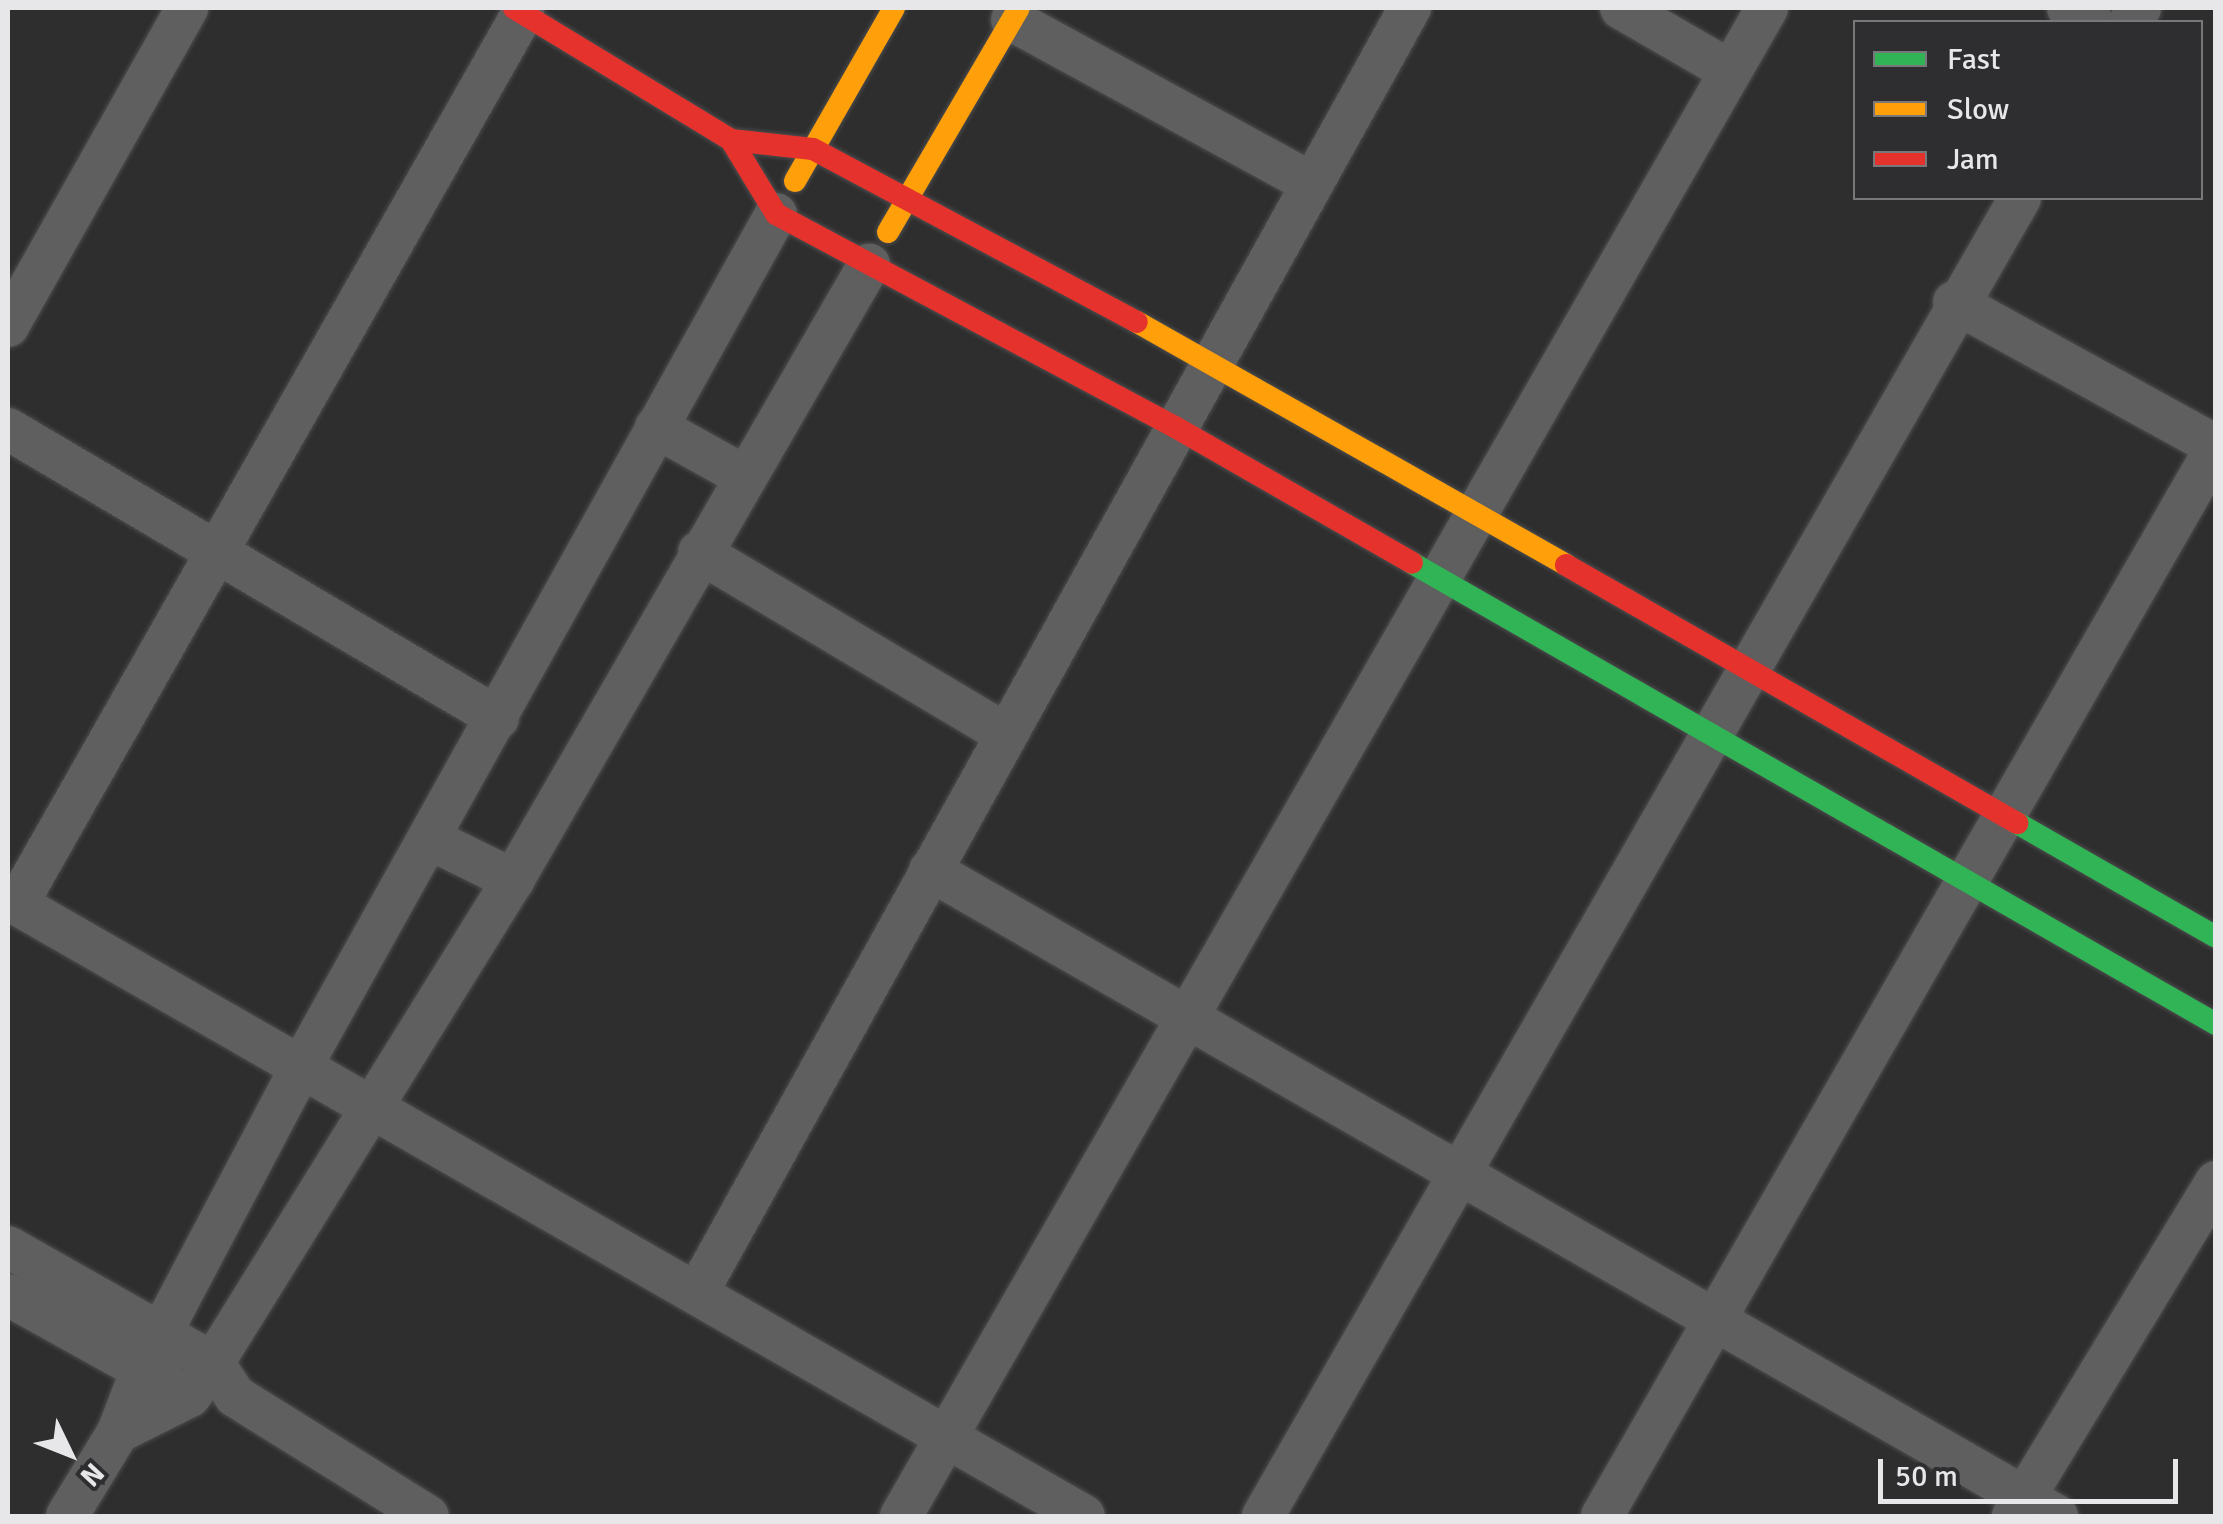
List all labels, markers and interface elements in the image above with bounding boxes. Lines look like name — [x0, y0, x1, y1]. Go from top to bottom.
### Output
legend — [1853, 20, 2203, 200]
text: Fast — [1947, 41, 2000, 78]
text: Slow — [1947, 91, 2009, 128]
text: Jam — [1947, 141, 1999, 178]
north arrow — [20, 1404, 120, 1504]
scale bar — [1883, 1439, 2183, 1501]
text: N — [73, 1456, 111, 1493]
text: 50 m — [1895, 1458, 1958, 1495]

